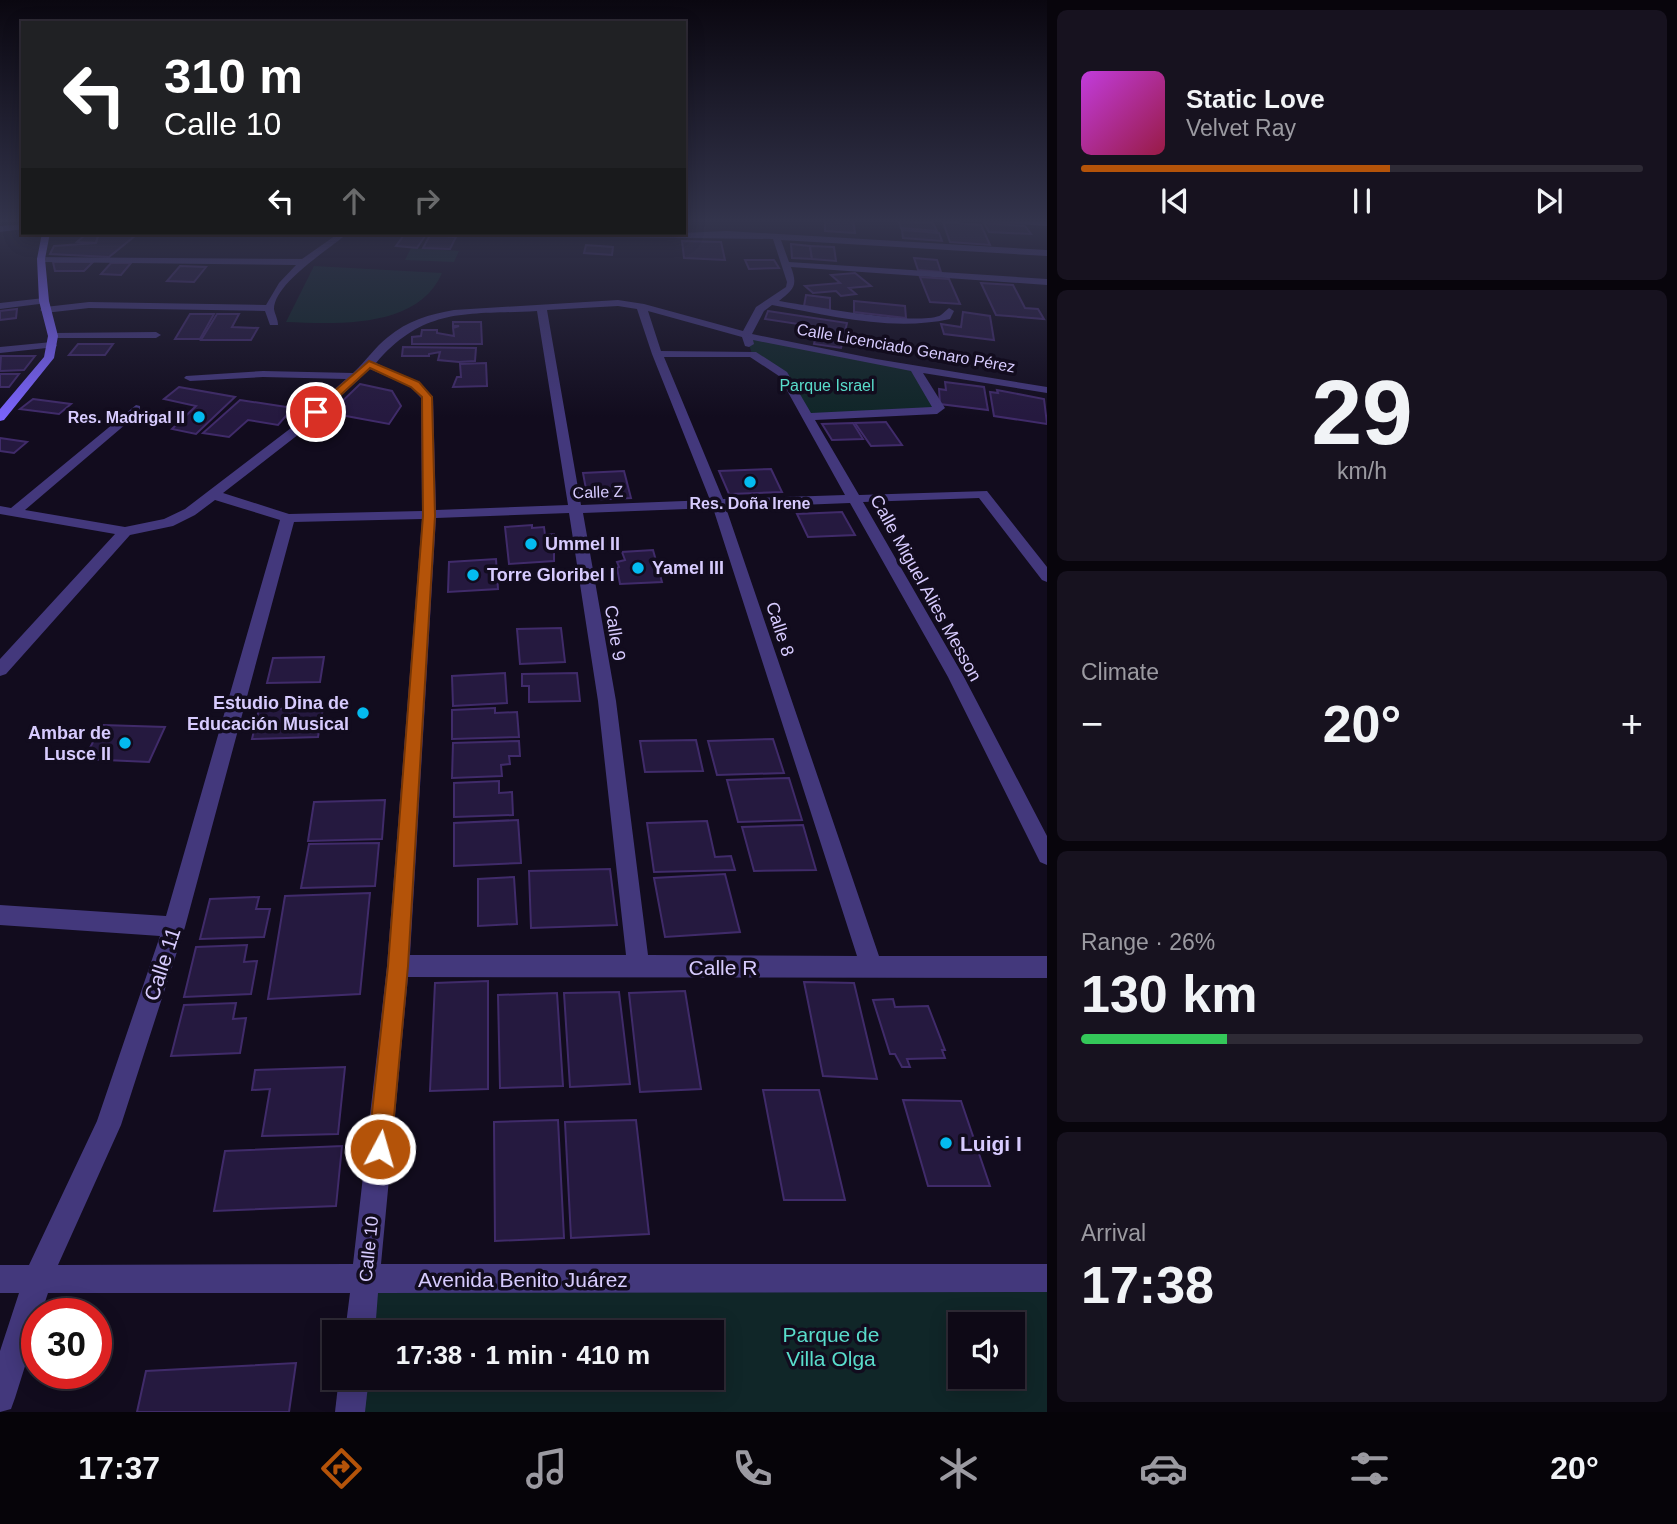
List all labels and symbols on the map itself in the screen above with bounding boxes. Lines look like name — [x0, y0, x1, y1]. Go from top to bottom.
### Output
street label: Calle Licenciado Genaro Pérez — [795, 320, 1017, 376]
park label: Parque Israel — [779, 377, 875, 394]
pin — [286, 382, 346, 442]
place label: Res. Madrigal II — [68, 409, 185, 426]
marker: Res. Madrigal II — [191, 409, 207, 425]
marker: Res. Doña Irene — [742, 474, 758, 490]
street label: Calle Z — [572, 483, 624, 501]
street label: Calle Miguel Alies Messon — [866, 491, 986, 685]
place label: Res. Doña Irene — [690, 495, 811, 512]
place label: Ummel II — [545, 534, 620, 554]
marker: Ummel II — [523, 536, 539, 552]
place label: Yamel III — [652, 558, 724, 578]
marker: Yamel III — [630, 560, 646, 576]
place label: Torre Gloribel I — [487, 565, 615, 585]
marker: Torre Gloribel I — [465, 567, 481, 583]
street label: Calle 8 — [762, 599, 798, 659]
street label: Calle 9 — [601, 604, 629, 662]
place label: Estudio Dina de Educación Musical — [187, 693, 349, 734]
marker: Estudio Dina de Educación Musical — [355, 705, 371, 721]
place label: Ambar de Lusce II — [28, 723, 111, 764]
marker: Ambar de Lusce II — [117, 735, 133, 751]
street label: Calle 11 — [139, 925, 185, 1003]
street label: Calle R — [689, 956, 757, 979]
position arrow — [343, 1112, 417, 1186]
place label: Luigi I — [960, 1132, 1022, 1155]
marker: Luigi I — [938, 1135, 954, 1151]
street label: Calle 10 — [356, 1215, 382, 1283]
street label: Avenida Benito Juárez — [418, 1268, 628, 1291]
speed limit sign: 30 — [21, 1298, 112, 1389]
park label: Parque de Villa Olga — [783, 1323, 879, 1370]

